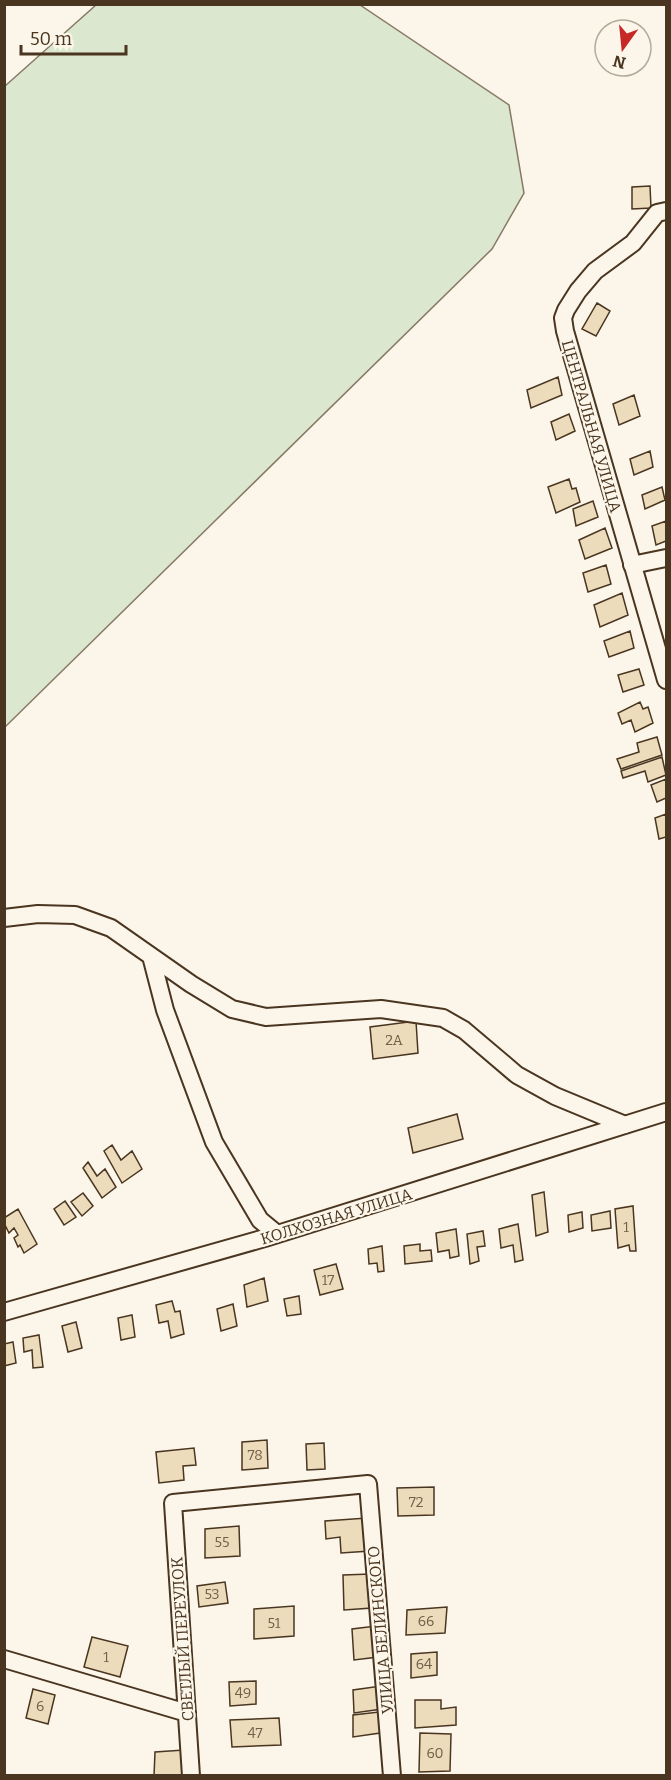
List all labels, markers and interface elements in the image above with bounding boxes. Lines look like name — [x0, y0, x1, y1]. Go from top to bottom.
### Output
scale bar — [21, 18, 126, 56]
north arrow — [593, 18, 653, 78]
text: 50 m — [30, 28, 72, 50]
text: N — [611, 51, 628, 73]
street label: ЦЕНТРАЛЬНАЯ УЛИЦА — [558, 338, 625, 515]
house number: 2А — [385, 1032, 403, 1049]
street label: КОЛХОЗНАЯ УЛИЦА — [258, 1184, 415, 1249]
house number: 1 — [623, 1219, 629, 1236]
house number: 17 — [322, 1272, 334, 1289]
house number: 78 — [247, 1447, 263, 1464]
house number: 72 — [409, 1494, 423, 1511]
house number: 55 — [215, 1534, 229, 1551]
street label: УЛИЦА БЕЛИНСКОГО — [364, 1545, 397, 1715]
street label: СВЕТЛЫЙ ПЕРЕУЛОК — [166, 1556, 198, 1722]
house number: 53 — [204, 1586, 220, 1603]
house number: 66 — [418, 1613, 434, 1630]
house number: 51 — [268, 1615, 281, 1632]
house number: 1 — [103, 1649, 109, 1666]
house number: 64 — [416, 1656, 432, 1673]
house number: 49 — [235, 1685, 251, 1702]
house number: 6 — [36, 1698, 44, 1715]
house number: 47 — [247, 1725, 263, 1742]
house number: 60 — [426, 1745, 444, 1762]

